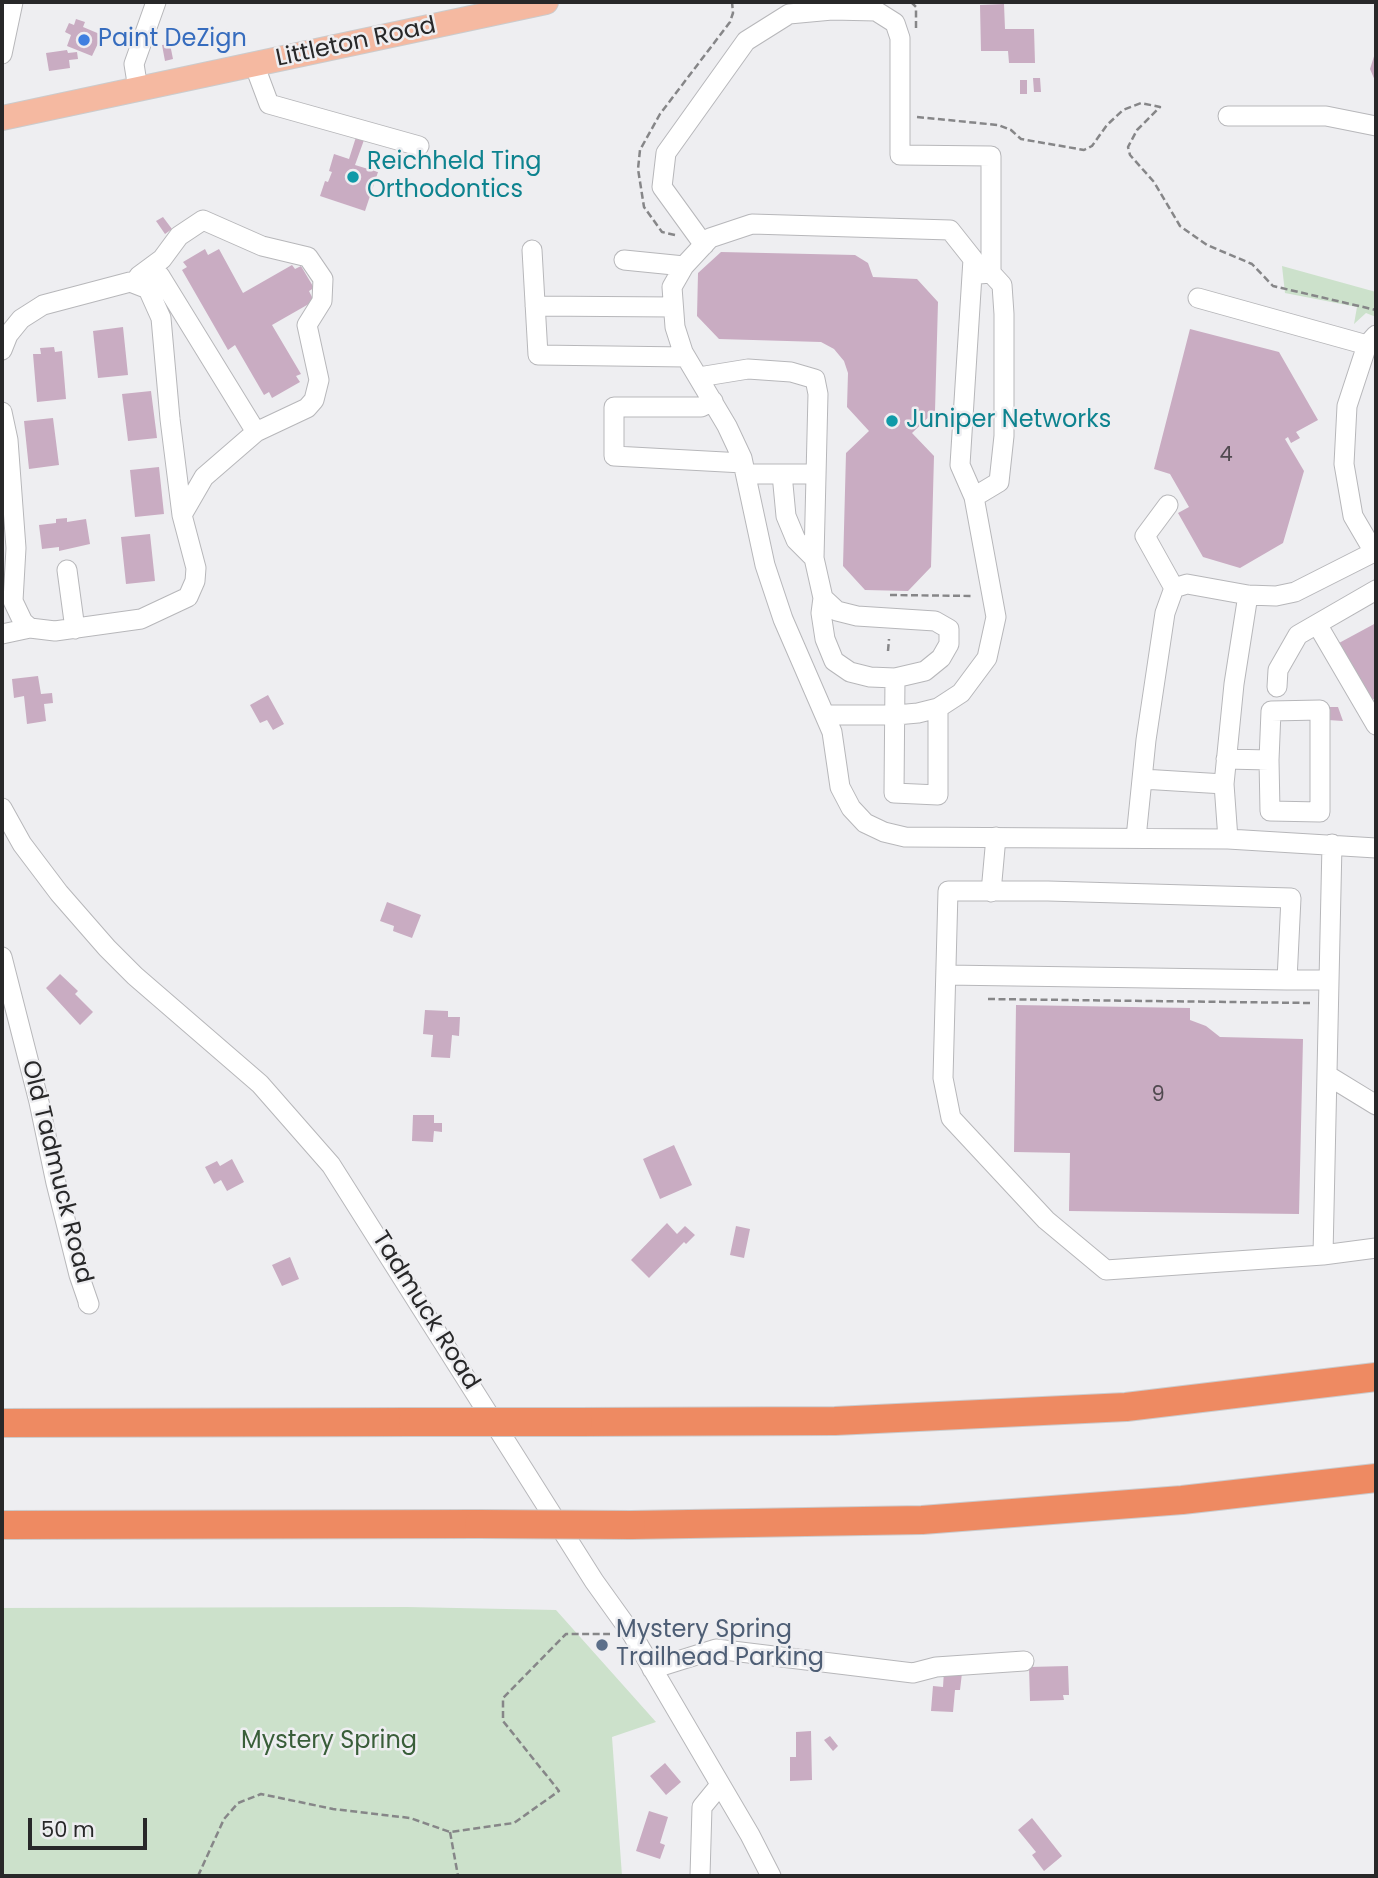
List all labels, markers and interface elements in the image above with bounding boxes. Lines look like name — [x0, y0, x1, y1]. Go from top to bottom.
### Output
street label: Littleton Road — [273, 12, 439, 74]
place label: Paint DeZign — [98, 26, 247, 54]
marker: Paint DeZign — [76, 32, 92, 48]
place label: Reichheld Ting Orthodontics — [367, 149, 542, 205]
marker: Reichheld Ting Orthodontics — [345, 169, 361, 185]
place label: Juniper Networks — [906, 407, 1111, 435]
marker: Juniper Networks — [884, 413, 900, 429]
house number: 4 — [1219, 443, 1233, 469]
street label: Old Tadmuck Road — [14, 1058, 98, 1286]
house number: 9 — [1151, 1083, 1165, 1109]
street label: Tadmuck Road — [365, 1227, 485, 1395]
place label: Mystery Spring Trailhead Parking — [616, 1617, 824, 1673]
marker: Mystery Spring Trailhead Parking — [594, 1637, 610, 1653]
park label: Mystery Spring — [241, 1728, 417, 1756]
scale bar — [32, 1804, 150, 1848]
text: 50 m — [41, 1815, 95, 1844]

